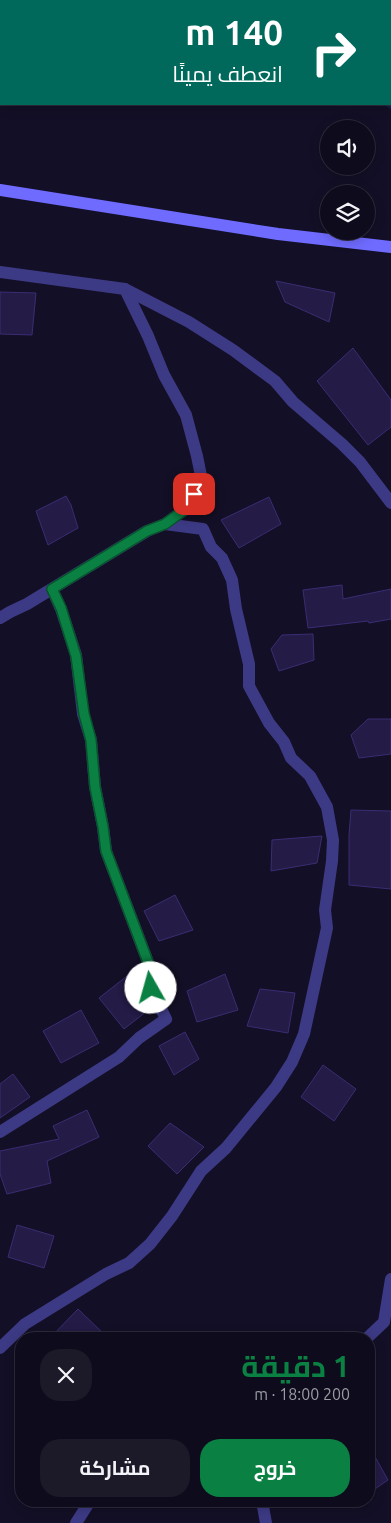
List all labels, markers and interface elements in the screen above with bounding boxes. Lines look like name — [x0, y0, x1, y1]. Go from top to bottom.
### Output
text: 140 m — [185, 12, 283, 52]
icon: right — [301, 20, 366, 85]
text: انعطف يمينًا — [172, 61, 283, 86]
map controls — [320, 120, 375, 240]
button: sound — [320, 120, 375, 175]
button: layers — [320, 185, 375, 240]
pin — [173, 473, 215, 515]
icon: arrive — [180, 480, 208, 508]
position arrow — [124, 961, 176, 1013]
button: close — [40, 1349, 92, 1401]
text: 1 دقيقة — [241, 1349, 350, 1383]
text: 200 m · 18:00 — [254, 1385, 350, 1403]
button: مشاركة — [40, 1439, 190, 1497]
button: خروج — [200, 1439, 350, 1497]

